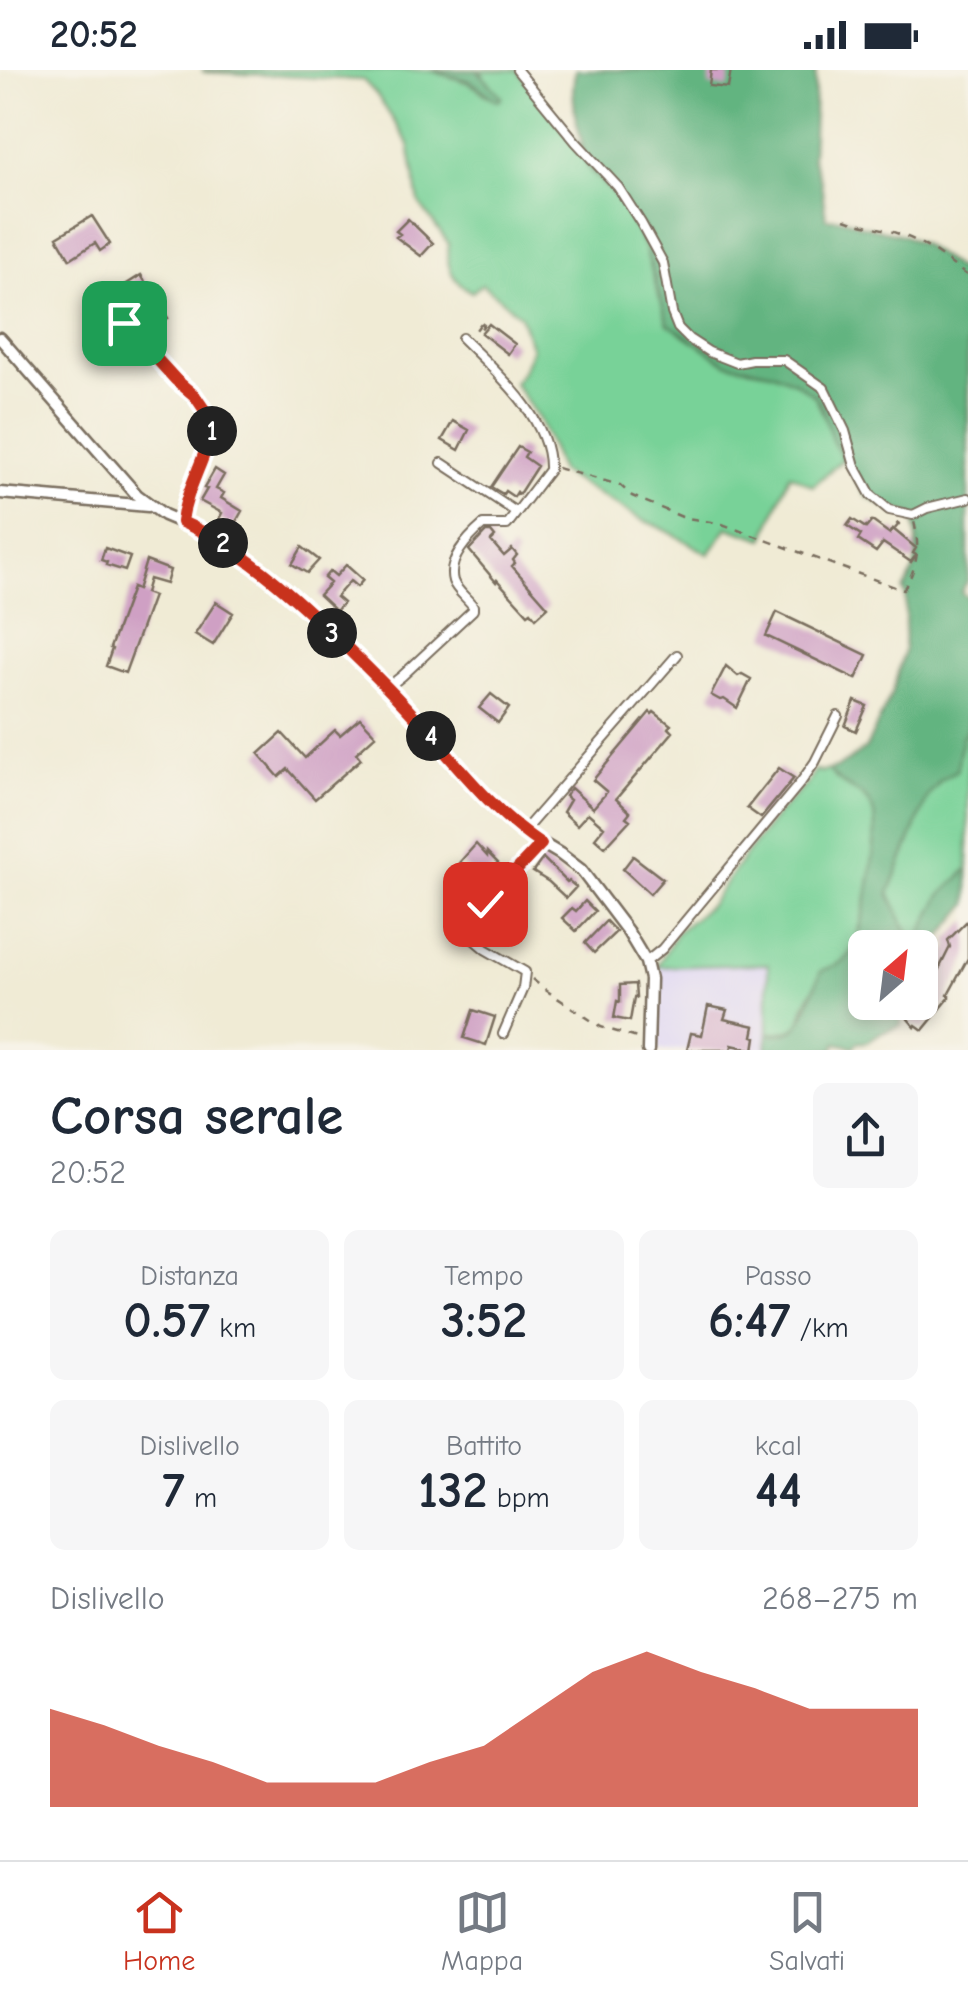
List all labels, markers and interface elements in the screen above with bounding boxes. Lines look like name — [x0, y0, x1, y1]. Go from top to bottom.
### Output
text: 20:52 — [50, 13, 138, 57]
pin — [82, 281, 167, 366]
icon: arrive — [97, 296, 152, 351]
pin: 1 — [187, 406, 237, 456]
text: 1 — [206, 415, 218, 447]
pin: 2 — [198, 518, 248, 568]
text: 2 — [216, 527, 230, 559]
pin: 3 — [307, 608, 357, 658]
text: 3 — [325, 617, 339, 649]
pin: 4 — [406, 711, 456, 761]
text: 4 — [424, 720, 438, 752]
pin — [443, 862, 528, 947]
icon: check — [458, 877, 513, 932]
north arrow — [848, 930, 938, 1020]
map controls — [848, 930, 938, 1020]
button: share — [813, 1083, 918, 1188]
text: Corsa serale — [50, 1084, 343, 1148]
text: 20:52 — [50, 1154, 126, 1191]
text: Distanza — [140, 1260, 239, 1292]
text: Tempo — [444, 1260, 524, 1292]
text: Passo — [745, 1260, 812, 1292]
text: 0.57 — [123, 1292, 210, 1350]
text: 3:52 — [441, 1292, 527, 1350]
text: 6:47 — [708, 1292, 790, 1350]
text: km — [210, 1312, 256, 1344]
text: /km — [790, 1312, 849, 1344]
text: Dislivello — [139, 1430, 240, 1462]
text: Battito — [446, 1430, 522, 1462]
text: kcal — [755, 1430, 802, 1462]
text: 7 — [162, 1462, 185, 1520]
text: 132 — [418, 1462, 487, 1520]
text: 44 — [755, 1462, 802, 1520]
text: m — [185, 1482, 217, 1514]
text: bpm — [487, 1482, 550, 1514]
text: Dislivello — [50, 1580, 165, 1617]
text: 268–275 m — [762, 1580, 918, 1617]
tab: Home — [123, 1885, 195, 1977]
tab: Mappa — [441, 1885, 523, 1977]
tab: Salvati — [769, 1885, 845, 1977]

